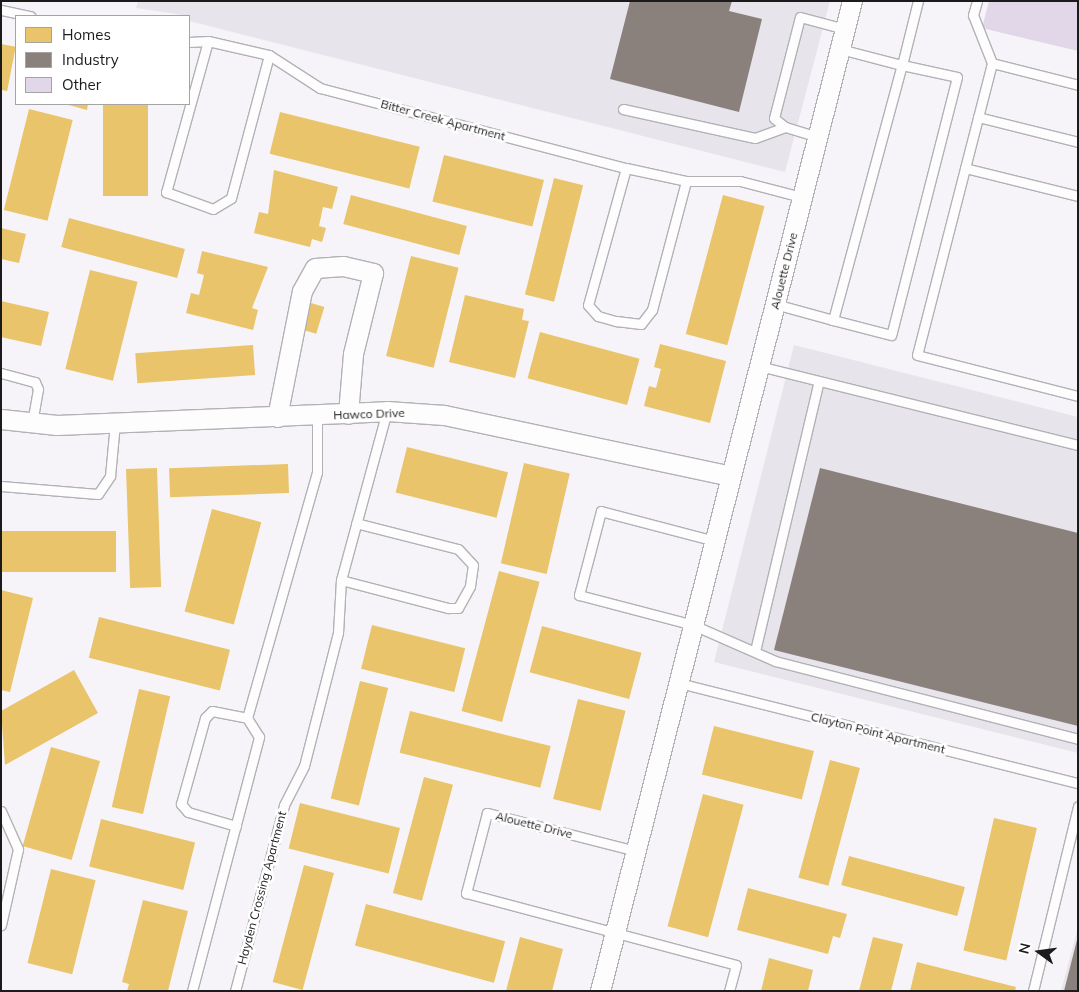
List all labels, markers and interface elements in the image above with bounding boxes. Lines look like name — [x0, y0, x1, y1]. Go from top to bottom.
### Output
legend — [15, 15, 190, 105]
text: Homes — [62, 25, 111, 44]
text: Industry — [62, 50, 119, 69]
text: Other — [62, 75, 101, 94]
street label: Bitter Creek Apartment — [379, 96, 507, 144]
street label: Alouette Drive — [767, 231, 801, 311]
street label: Hawco Drive — [333, 406, 405, 422]
street label: Clayton Point Apartment — [809, 709, 947, 757]
street label: Alouette Drive — [494, 808, 574, 842]
street label: Hayden Crossing Apartment — [235, 810, 289, 966]
north arrow — [1014, 927, 1064, 977]
text: N — [1014, 941, 1034, 956]

